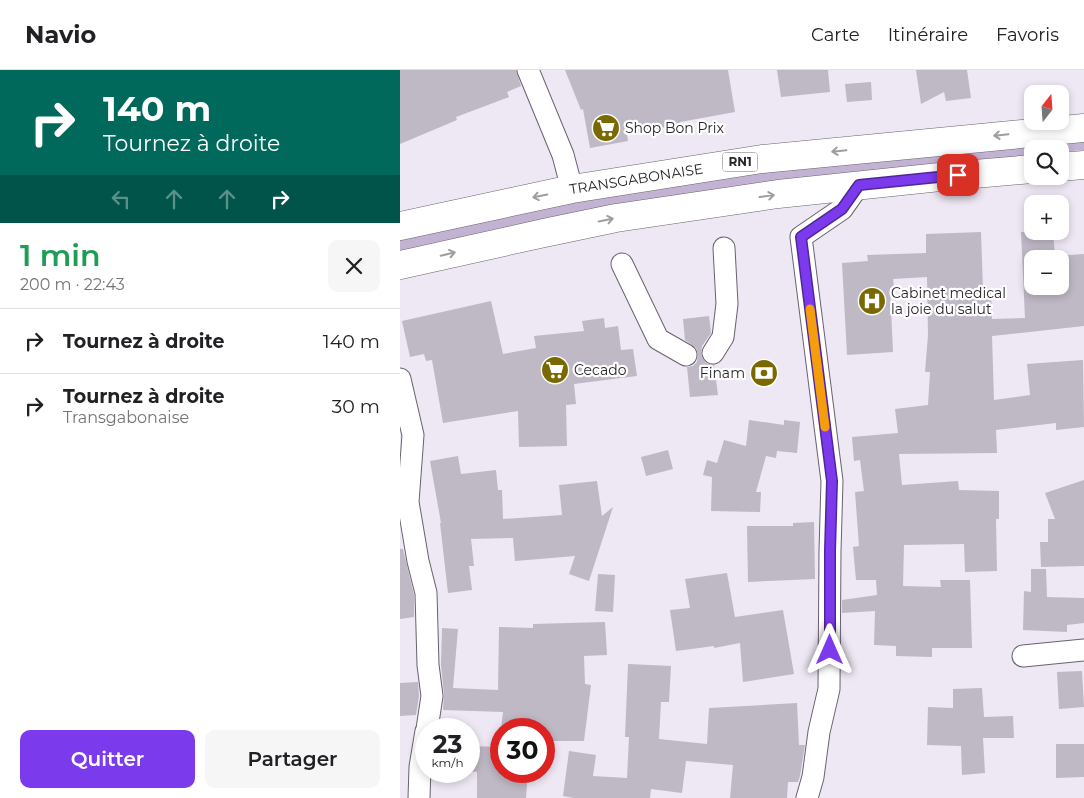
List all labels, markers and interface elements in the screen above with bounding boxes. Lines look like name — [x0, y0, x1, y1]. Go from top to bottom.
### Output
text: Navio — [25, 20, 96, 49]
text: Carte — [811, 24, 860, 46]
text: Itinéraire — [888, 24, 968, 46]
text: Favoris — [996, 24, 1059, 46]
north arrow — [1024, 85, 1069, 130]
map controls — [1024, 85, 1069, 295]
text: 140 m — [103, 87, 211, 130]
icon: right — [20, 90, 85, 155]
supermarket icon: Shop Bon Prix — [591, 113, 621, 143]
place label: Shop Bon Prix — [625, 119, 724, 137]
text: Tournez à droite — [103, 130, 280, 157]
one-way arrow — [993, 130, 1009, 140]
button: search — [1024, 140, 1069, 185]
one-way arrow — [831, 146, 847, 156]
road number: RN1 — [722, 152, 758, 171]
pin — [937, 154, 979, 196]
street label: TRANSGABONAISE — [568, 159, 704, 198]
icon: arrive — [944, 161, 972, 189]
icon: left — [107, 185, 135, 213]
icon: ahead — [160, 185, 188, 213]
icon: ahead — [213, 185, 241, 213]
icon: right — [266, 185, 294, 213]
one-way arrow — [532, 191, 548, 201]
one-way arrow — [759, 191, 775, 201]
button: + — [1024, 195, 1069, 240]
one-way arrow — [598, 215, 614, 225]
text: 1 min — [20, 237, 101, 274]
button: close — [328, 240, 380, 292]
one-way arrow — [439, 249, 455, 259]
button: − — [1024, 250, 1069, 295]
text: 200 m · 22:43 — [20, 275, 125, 294]
place label: Cabinet medical la joie du salut — [891, 284, 1006, 318]
hospital icon: Cabinet medical la joie du salut — [857, 286, 887, 316]
icon: right — [20, 327, 48, 355]
text: Tournez à droite — [63, 330, 224, 353]
text: 140 m — [323, 330, 380, 353]
supermarket icon: Cecado — [540, 355, 570, 385]
bank icon: Finam — [749, 358, 779, 388]
place label: Cecado — [574, 361, 627, 379]
place label: Finam — [700, 364, 745, 382]
text: Tournez à droite — [63, 385, 224, 408]
icon: right — [20, 392, 48, 420]
text: 30 m — [332, 395, 380, 418]
text: Transgabonaise — [63, 408, 189, 427]
position arrow — [803, 623, 855, 675]
speed limit sign: 30 — [490, 718, 555, 783]
text: 23 — [433, 729, 462, 759]
button: Quitter — [20, 730, 195, 788]
button: Partager — [205, 730, 380, 788]
text: km/h — [431, 755, 464, 770]

